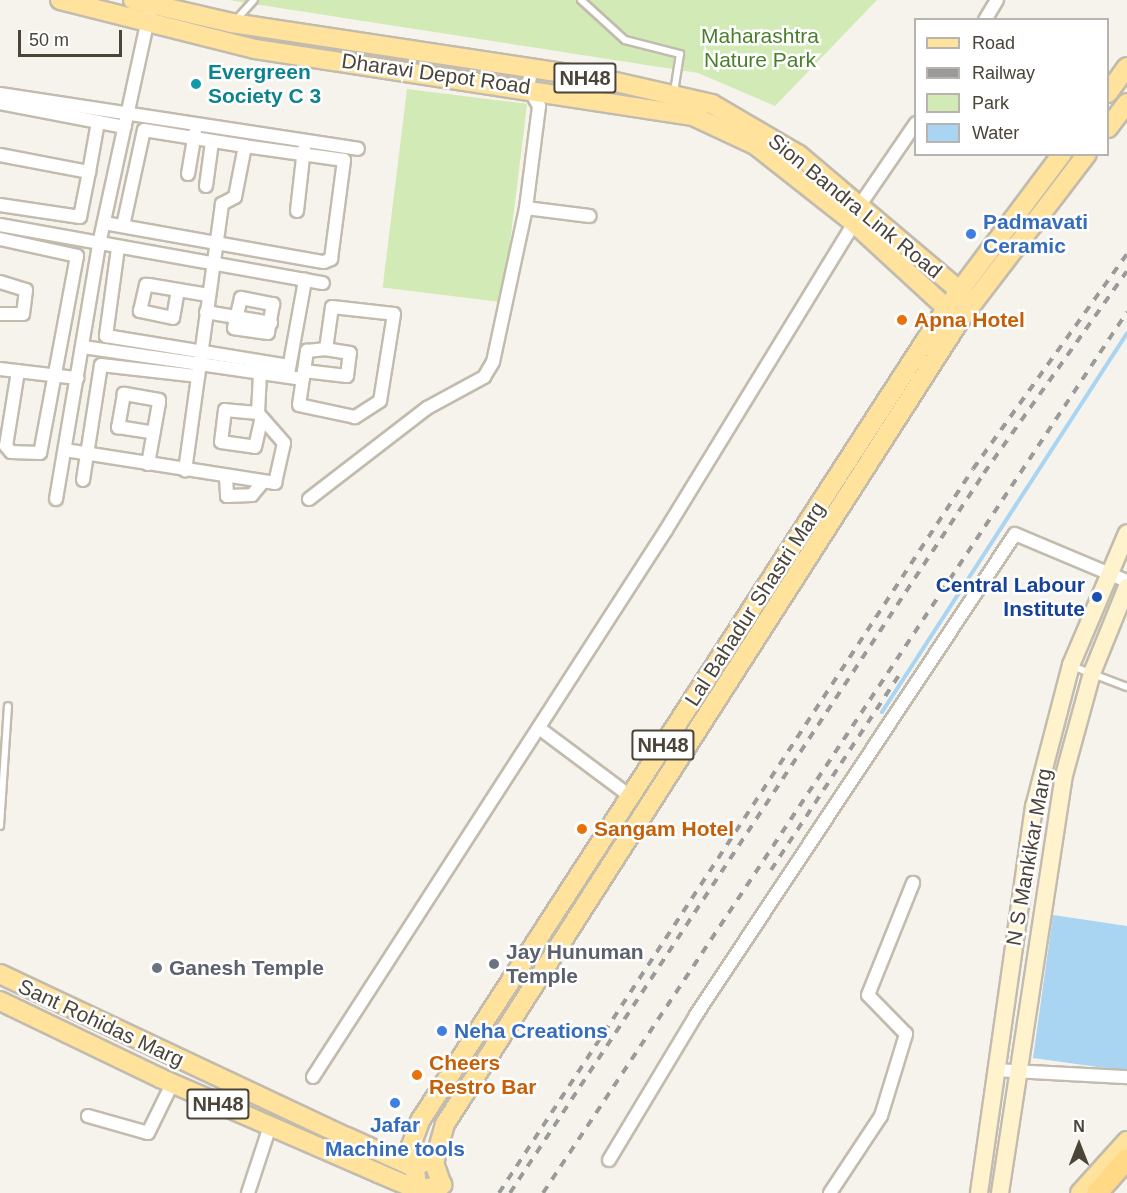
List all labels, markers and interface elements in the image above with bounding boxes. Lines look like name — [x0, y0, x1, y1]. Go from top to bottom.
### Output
scale bar — [21, 18, 124, 56]
legend — [914, 18, 1109, 156]
park label: Maharashtra Nature Park — [701, 23, 819, 73]
text: 50 m — [29, 30, 69, 50]
text: Road — [972, 33, 1015, 53]
street label: Dharavi Depot Road — [340, 48, 532, 100]
place label: Evergreen Society C 3 — [208, 59, 321, 109]
road number: NH48 — [552, 61, 618, 95]
text: Railway — [972, 63, 1035, 83]
marker: Evergreen Society C 3 — [189, 77, 203, 91]
text: Park — [972, 93, 1009, 113]
text: Water — [972, 123, 1019, 143]
street label: Sion Bandra Link Road — [763, 128, 947, 284]
place label: Padmavati Ceramic — [983, 209, 1088, 259]
marker: Padmavati Ceramic — [964, 227, 978, 241]
place label: Apna Hotel — [914, 307, 1025, 333]
marker: Apna Hotel — [895, 313, 909, 327]
street label: Lal Bahadur Shastri Marg — [680, 497, 830, 711]
place label: Central Labour Institute — [936, 572, 1085, 622]
marker: Central Labour Institute — [1090, 590, 1104, 604]
road number: NH48 — [630, 728, 696, 762]
street label: N S Mankikar Marg — [1001, 766, 1057, 948]
place label: Sangam Hotel — [594, 816, 734, 842]
marker: Sangam Hotel — [575, 822, 589, 836]
place label: Jay Hunuman Temple — [506, 939, 644, 989]
place label: Ganesh Temple — [169, 955, 324, 981]
marker: Jay Hunuman Temple — [487, 957, 501, 971]
marker: Ganesh Temple — [150, 961, 164, 975]
street label: Sant Rohidas Marg — [14, 974, 188, 1072]
place label: Neha Creations — [454, 1018, 608, 1044]
marker: Neha Creations — [435, 1024, 449, 1038]
place label: Cheers Restro Bar — [429, 1050, 536, 1100]
marker: Cheers Restro Bar — [410, 1068, 424, 1082]
road number: NH48 — [185, 1087, 251, 1121]
marker: Jafar Machine tools — [388, 1096, 402, 1110]
place label: Jafar Machine tools — [325, 1112, 465, 1162]
north arrow — [1049, 1115, 1109, 1175]
text: N — [1073, 1118, 1085, 1135]

